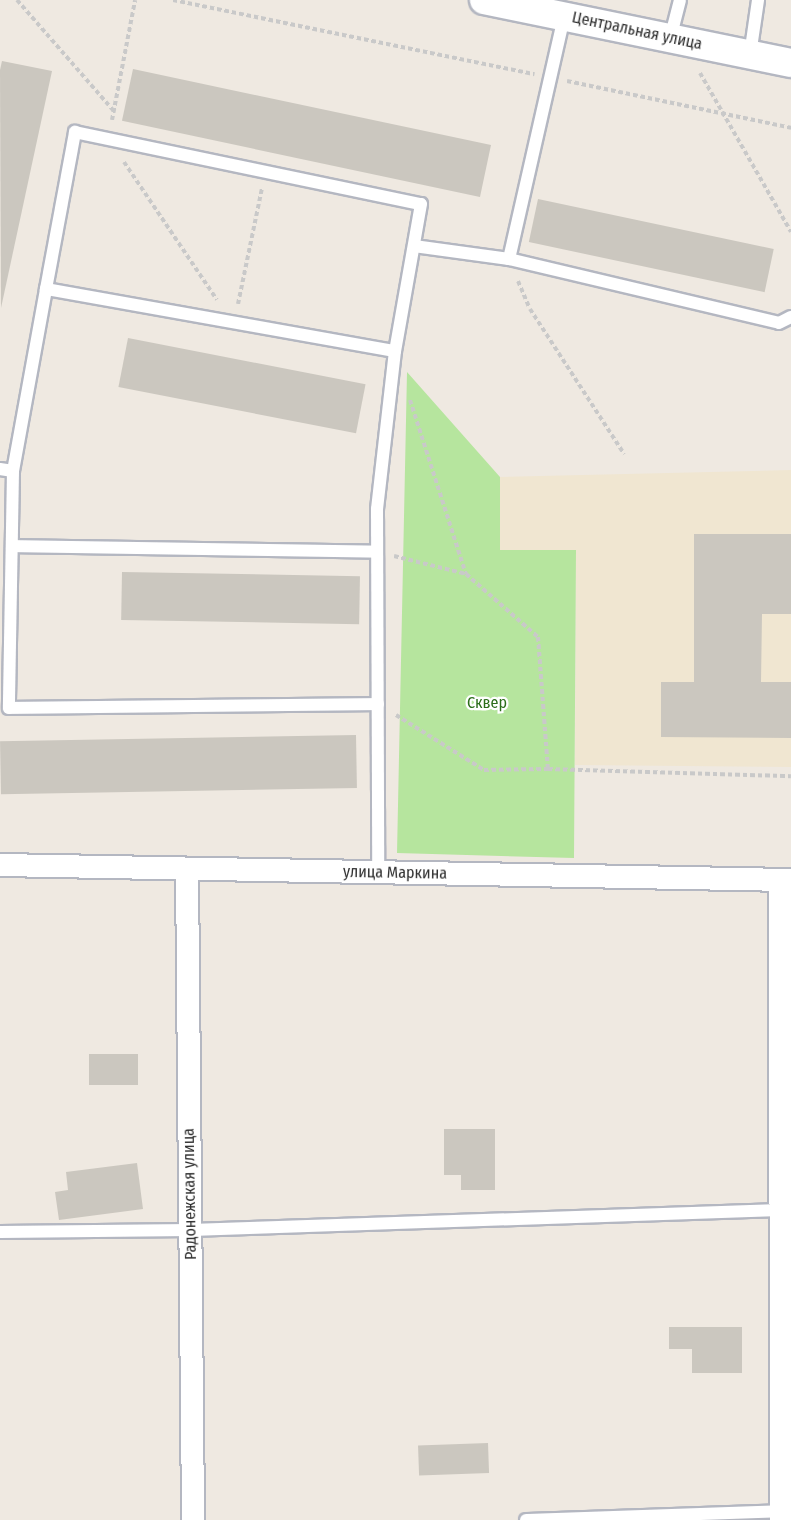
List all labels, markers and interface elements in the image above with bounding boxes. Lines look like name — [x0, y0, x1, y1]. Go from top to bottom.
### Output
street label: Центральная улица — [570, 8, 704, 54]
park label: Сквер — [467, 693, 507, 713]
street label: улица Маркина — [343, 862, 447, 884]
street label: Радонежская улица — [179, 1128, 201, 1260]

